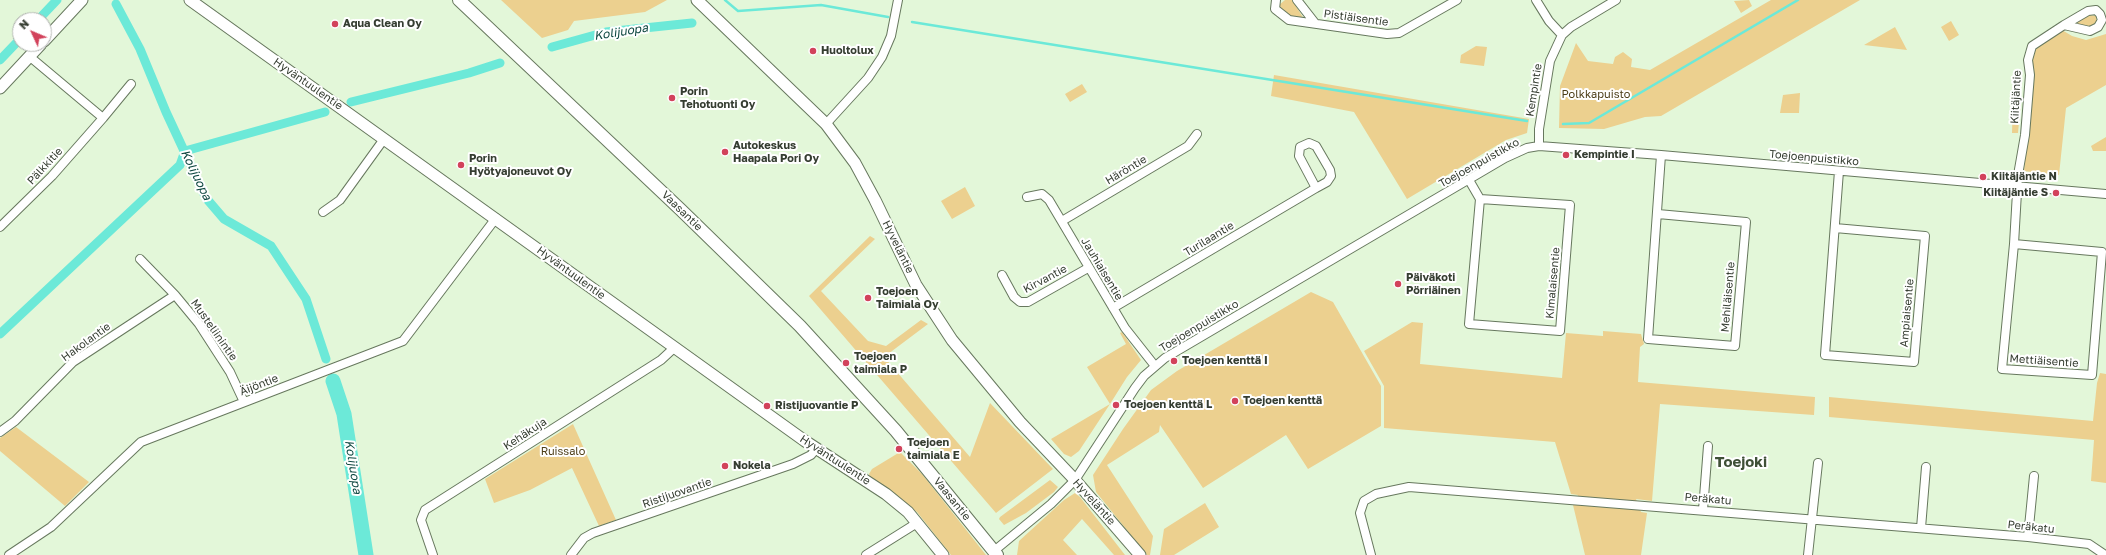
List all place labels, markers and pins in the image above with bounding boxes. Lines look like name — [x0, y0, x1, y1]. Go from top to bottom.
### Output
place label: Aqua Clean Oy — [343, 17, 422, 31]
marker: Aqua Clean Oy — [330, 19, 340, 29]
place label: Huoltolux — [821, 44, 874, 58]
marker: Huoltolux — [808, 46, 818, 56]
place label: Porin Tehotuonti Oy — [680, 85, 755, 111]
marker: Porin Tehotuonti Oy — [667, 93, 677, 103]
place label: Autokeskus Haapala Pori Oy — [733, 139, 819, 165]
marker: Autokeskus Haapala Pori Oy — [720, 147, 730, 157]
place label: Kempintie I — [1574, 148, 1635, 162]
marker: Kempintie I — [1561, 150, 1571, 160]
place label: Porin Hyötyajoneuvot Oy — [469, 152, 572, 178]
marker: Porin Hyötyajoneuvot Oy — [456, 160, 466, 170]
place label: Kiitäjäntie N — [1991, 170, 2057, 184]
marker: Kiitäjäntie N — [1978, 172, 1988, 182]
place label: Kiitäjäntie S — [1983, 186, 2048, 200]
marker: Kiitäjäntie S — [2051, 188, 2061, 198]
place label: Päiväkoti Pörriäinen — [1406, 271, 1461, 297]
marker: Päiväkoti Pörriäinen — [1393, 279, 1403, 289]
place label: Toejoen Taimiala Oy — [876, 285, 939, 311]
marker: Toejoen Taimiala Oy — [863, 293, 873, 303]
place label: Toejoen taimiala P — [854, 350, 907, 376]
place label: Toejoen kenttä I — [1182, 354, 1268, 368]
marker: Toejoen kenttä I — [1169, 356, 1179, 366]
marker: Toejoen taimiala P — [841, 358, 851, 368]
place label: Toejoen kenttä — [1243, 394, 1322, 408]
marker: Toejoen kenttä — [1230, 396, 1240, 406]
place label: Toejoen kenttä L — [1124, 398, 1212, 412]
place label: Ristijuovantie P — [775, 399, 858, 413]
marker: Toejoen kenttä L — [1111, 400, 1121, 410]
marker: Ristijuovantie P — [762, 401, 772, 411]
place label: Toejoen taimiala E — [907, 436, 959, 462]
marker: Toejoen taimiala E — [894, 444, 904, 454]
place label: Nokela — [733, 459, 771, 473]
marker: Nokela — [720, 461, 730, 471]

